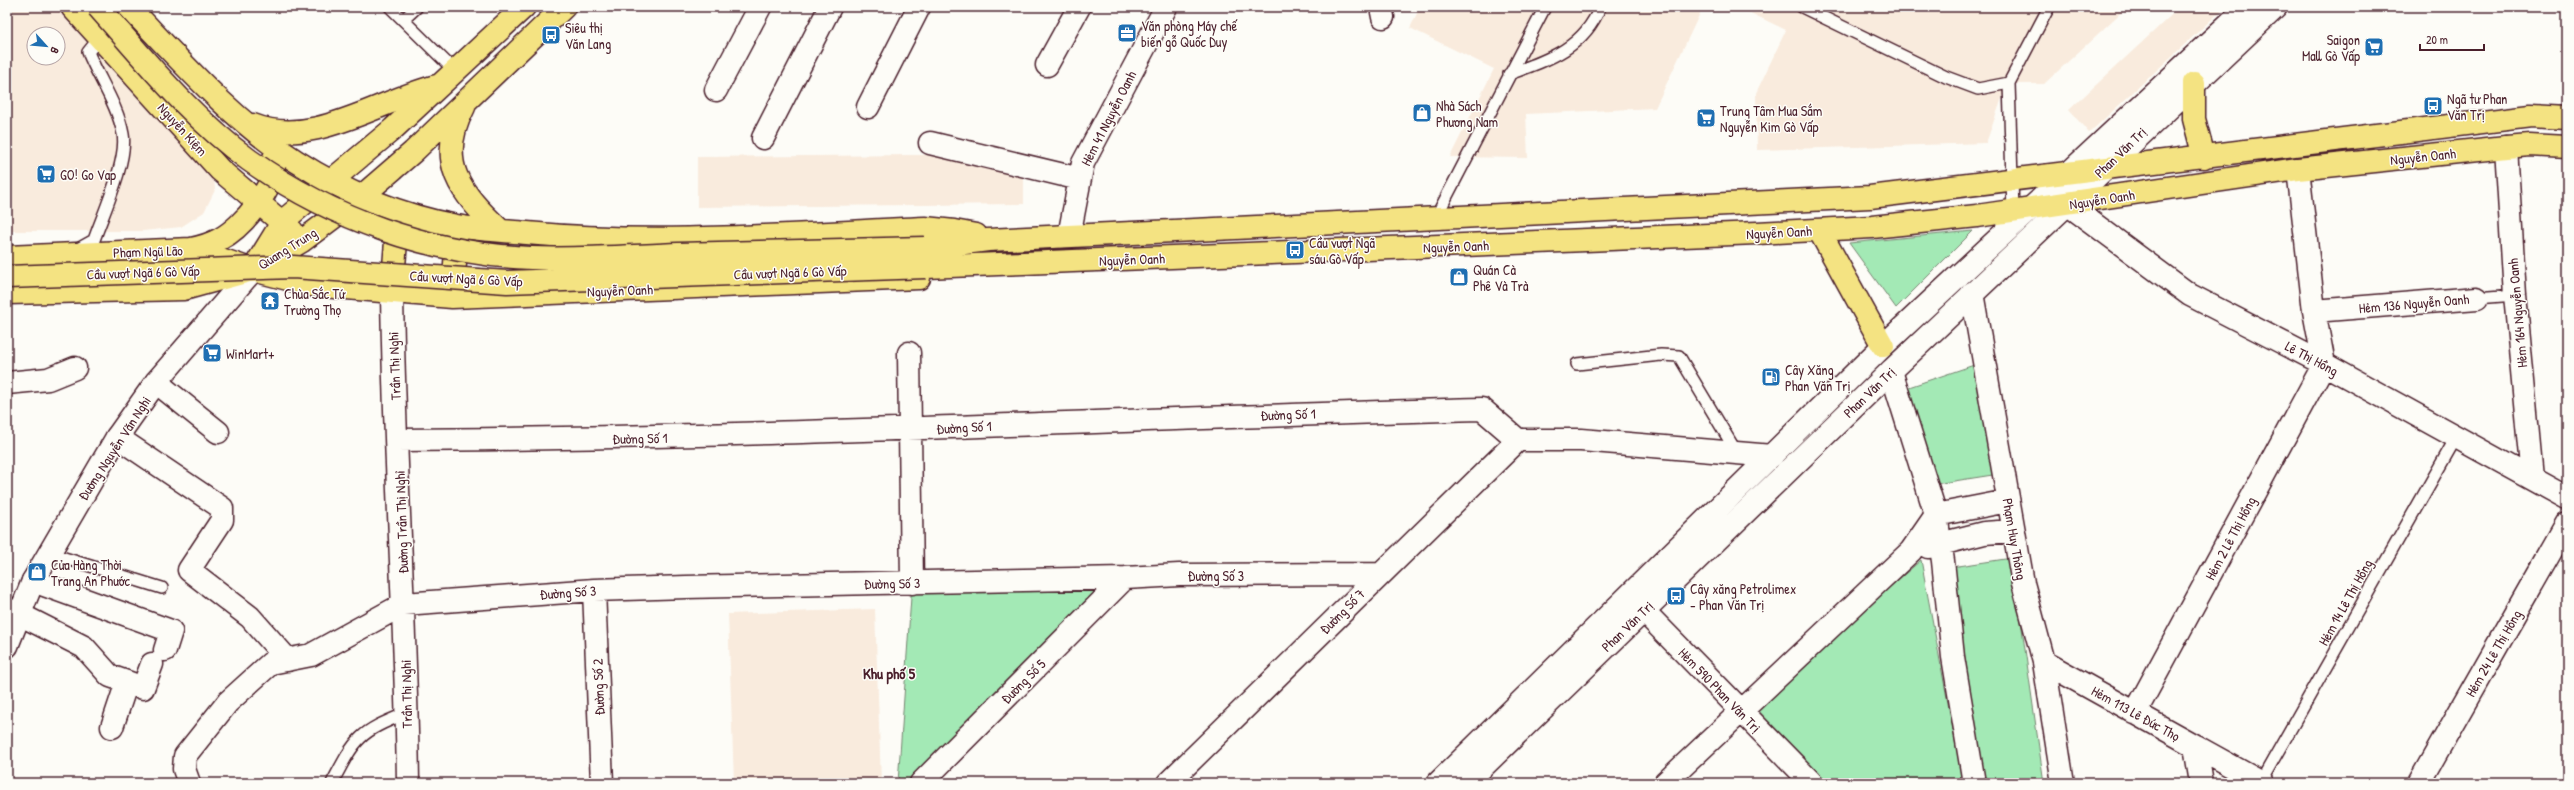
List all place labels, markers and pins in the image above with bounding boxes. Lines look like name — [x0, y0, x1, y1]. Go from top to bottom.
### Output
place label: Văn phòng Máy chế biến gỗ Quốc Duy — [1141, 16, 1237, 52]
place label: Siêu thị Văn Lang — [565, 18, 611, 54]
office icon: Văn phòng Máy chế biến gỗ Quốc Duy — [1116, 22, 1138, 44]
bus stop icon: Siêu thị Văn Lang — [540, 24, 562, 46]
place label: Saigon Mall Gò Vấp — [2302, 30, 2360, 66]
supermarket icon: Saigon Mall Gò Vấp — [2363, 36, 2385, 58]
place label: Ngã tư Phan Văn Trị — [2447, 89, 2507, 124]
bus stop icon: Ngã tư Phan Văn Trị — [2422, 95, 2444, 117]
place label: Nhà Sách Phương Nam — [1436, 96, 1498, 132]
place label: Trung Tâm Mua Sắm Nguyễn Kim Gò Vấp — [1720, 101, 1822, 137]
shop icon: Nhà Sách Phương Nam — [1411, 102, 1433, 124]
supermarket icon: Trung Tâm Mua Sắm Nguyễn Kim Gò Vấp — [1695, 107, 1717, 129]
supermarket icon: GO! Go Vap — [35, 163, 57, 185]
place label: GO! Go Vap — [60, 165, 116, 185]
place label: Cầu vượt Ngã sáu Gò Vấp — [1309, 233, 1376, 269]
bus stop icon: Cầu vượt Ngã sáu Gò Vấp — [1284, 239, 1306, 261]
place label: Quán Cà Phê Và Trà — [1473, 260, 1529, 295]
shop icon: Quán Cà Phê Và Trà — [1448, 266, 1470, 288]
place label: Chùa Sắc Tứ Trường Thọ — [284, 284, 346, 320]
temple icon: Chùa Sắc Tứ Trường Thọ — [259, 290, 281, 312]
supermarket icon: WinMart+ — [201, 342, 223, 364]
place label: WinMart+ — [226, 344, 275, 363]
place label: Cây Xăng Phan Văn Trị — [1785, 360, 1851, 395]
fuel station icon: Cây Xăng Phan Văn Trị — [1760, 366, 1782, 388]
place label: Cửa Hàng Thời Trang An Phước — [51, 555, 130, 591]
shop icon: Cửa Hàng Thời Trang An Phước — [26, 561, 48, 583]
place label: Cây xăng Petrolimex - Phan Văn Trị — [1690, 579, 1796, 614]
bus stop icon: Cây xăng Petrolimex - Phan Văn Trị — [1665, 585, 1687, 607]

